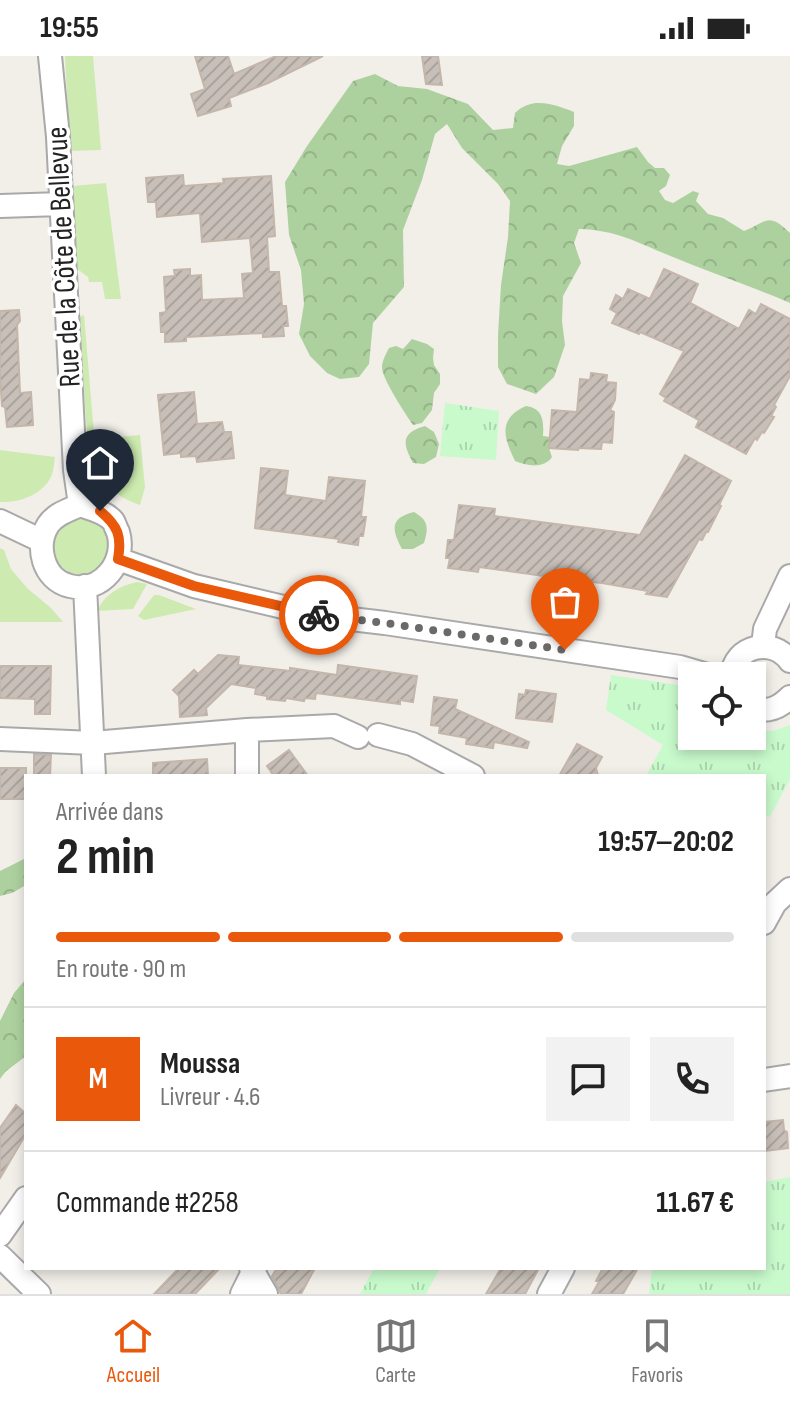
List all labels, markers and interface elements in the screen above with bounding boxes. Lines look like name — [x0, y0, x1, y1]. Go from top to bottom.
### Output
text: 19:55 — [40, 10, 99, 46]
street label: Rue de la Côte de Bellevue — [39, 126, 89, 388]
pin — [66, 429, 134, 511]
icon: home — [78, 441, 122, 485]
pin — [531, 568, 599, 650]
courier — [279, 575, 359, 655]
icon: bag — [543, 580, 587, 624]
icon: bike — [297, 593, 341, 637]
map controls — [678, 662, 766, 750]
button: locate — [678, 662, 766, 750]
text: Arrivée dans — [56, 797, 164, 828]
text: 19:57–20:02 — [598, 824, 734, 860]
text: 2 min — [56, 826, 155, 889]
text: En route · 90 m — [56, 954, 186, 985]
button: chat — [546, 1037, 630, 1121]
button: phone — [650, 1037, 734, 1121]
text: Moussa — [160, 1046, 240, 1082]
text: M — [89, 1061, 107, 1097]
text: Livreur · 4.6 — [160, 1082, 260, 1113]
text: Commande #2258 — [56, 1185, 239, 1221]
text: 11.67 € — [656, 1185, 734, 1221]
tab: Accueil — [107, 1314, 160, 1389]
tab: Carte — [374, 1314, 418, 1389]
tab: Favoris — [631, 1314, 683, 1389]

